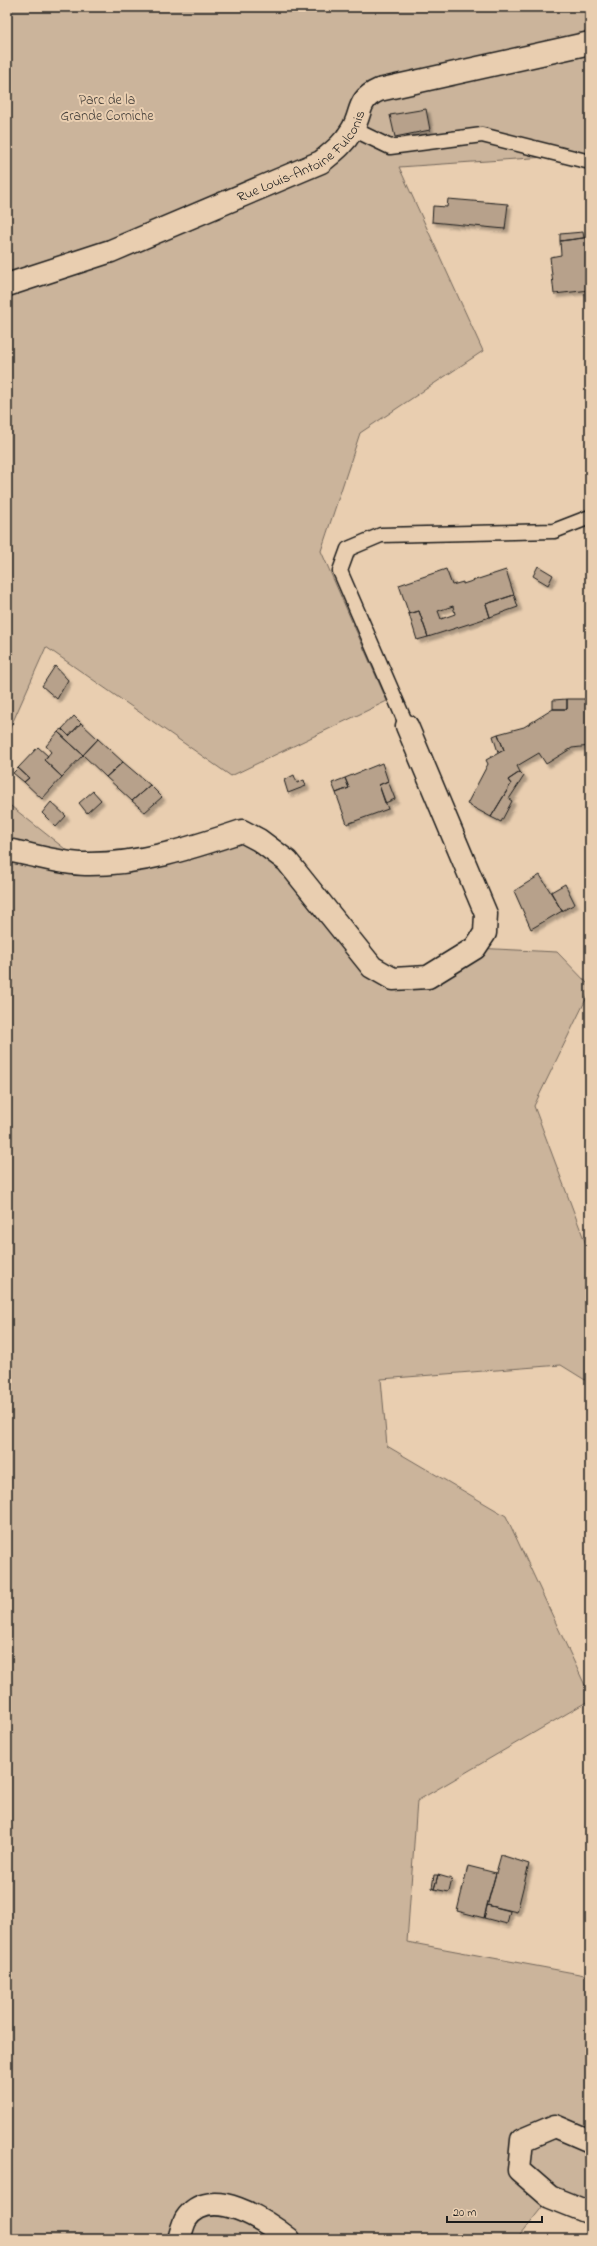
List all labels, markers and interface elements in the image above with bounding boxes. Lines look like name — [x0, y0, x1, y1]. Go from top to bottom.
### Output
park label: Parc de la Grande Corniche — [60, 90, 154, 127]
street label: Rue Louis-Antoine Fulconis — [234, 108, 371, 208]
scale bar — [447, 2198, 542, 2224]
text: 20 m — [453, 2204, 476, 2222]

